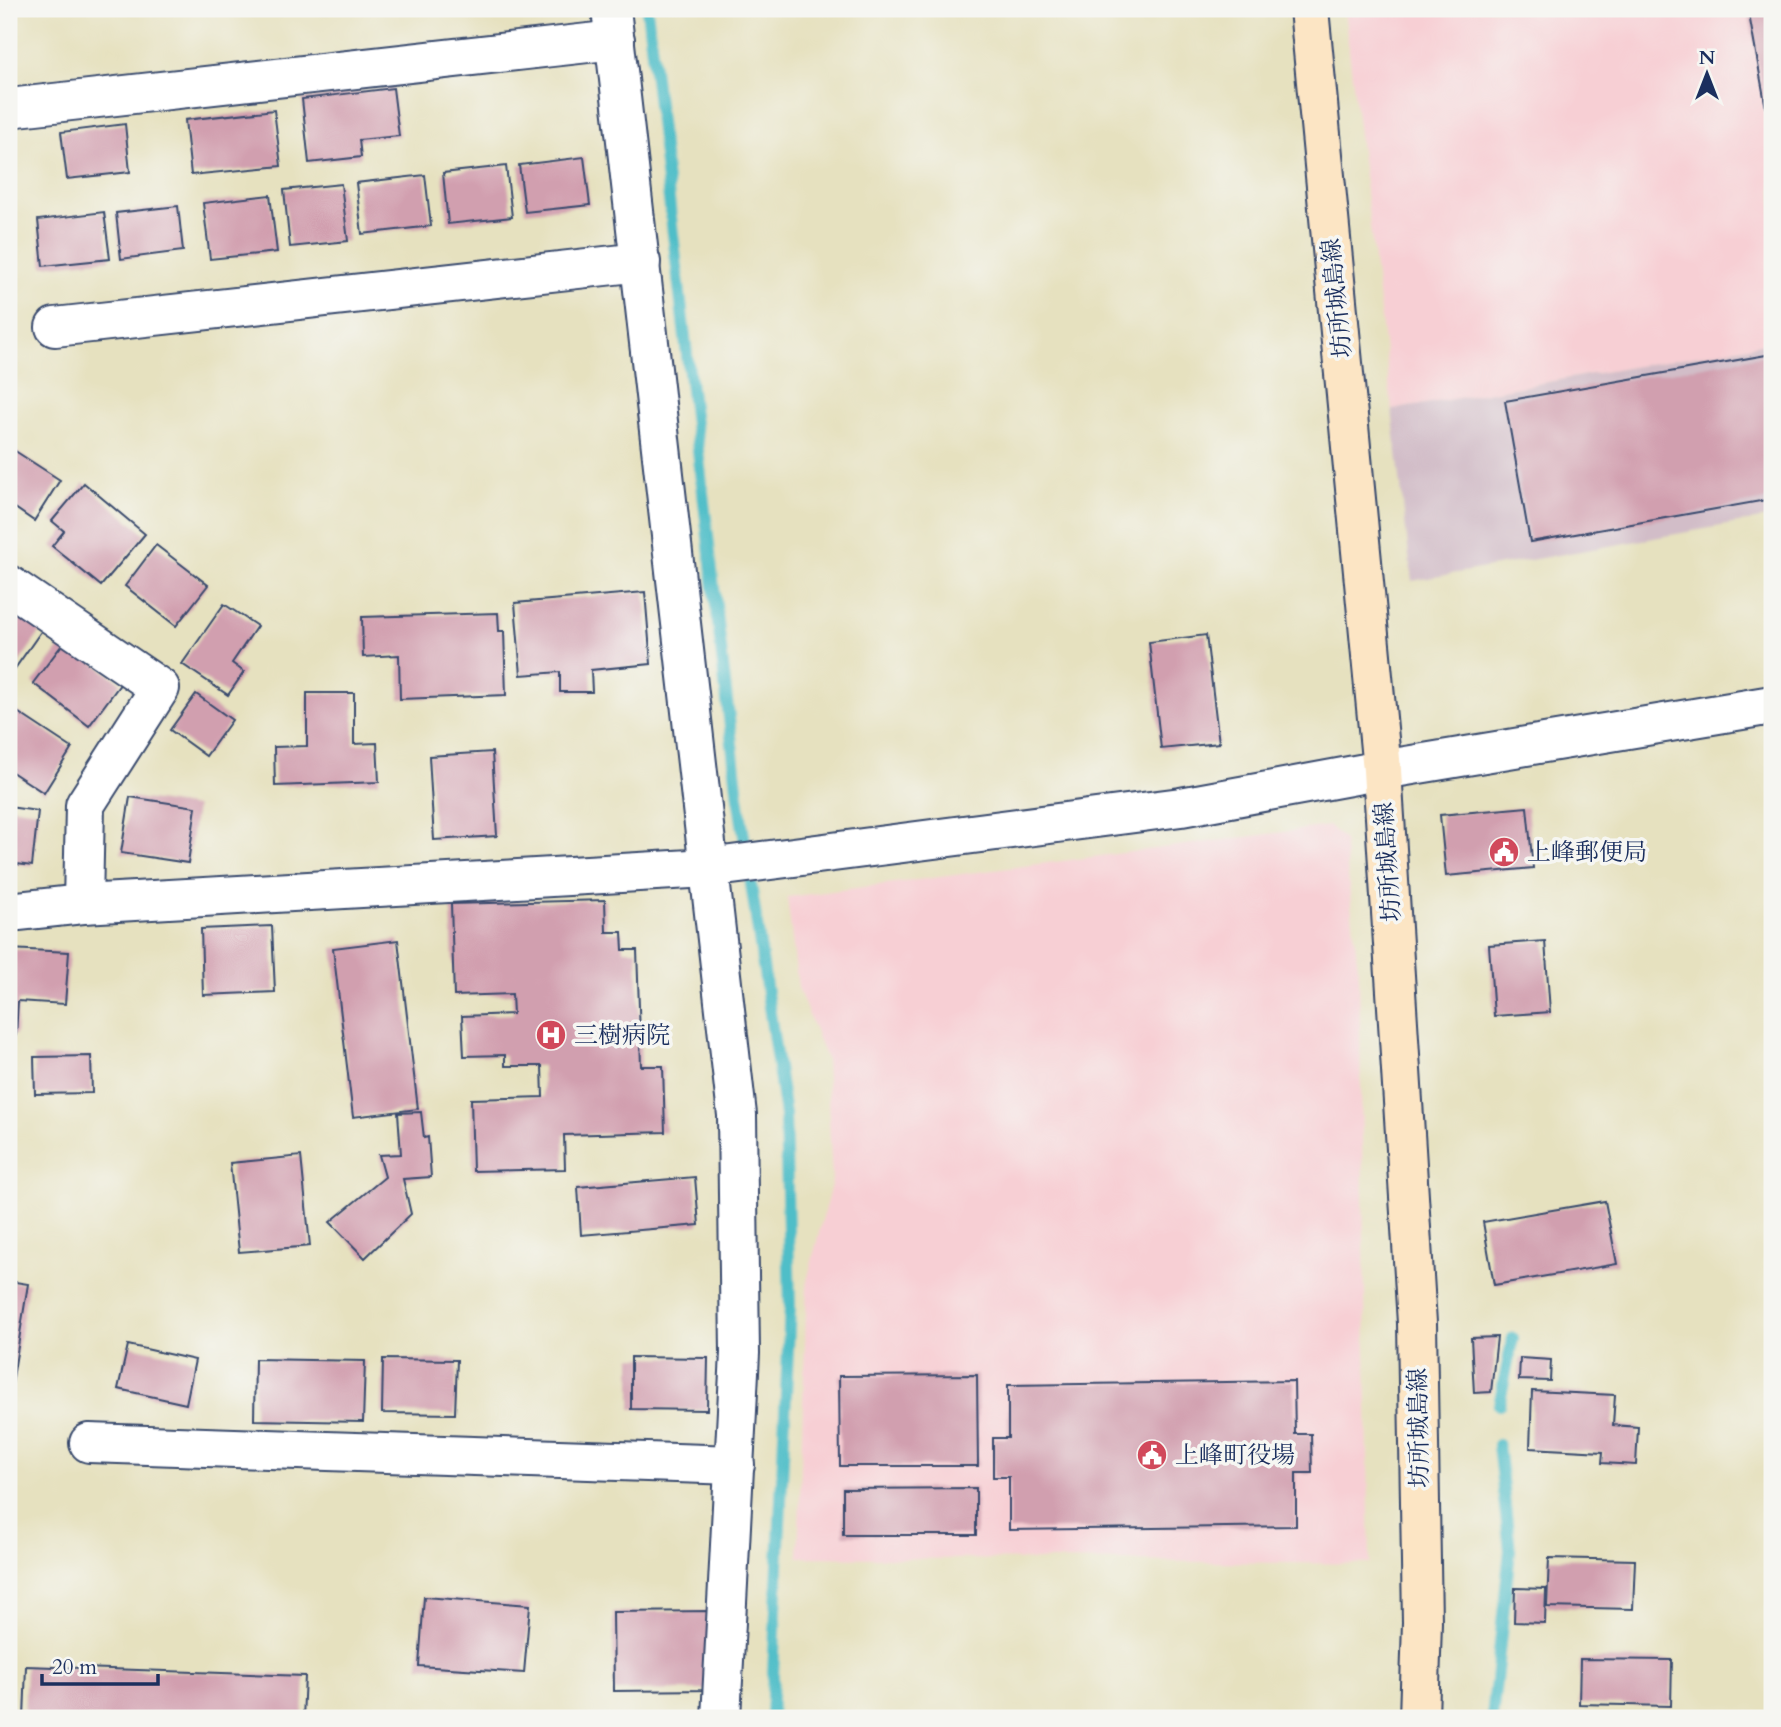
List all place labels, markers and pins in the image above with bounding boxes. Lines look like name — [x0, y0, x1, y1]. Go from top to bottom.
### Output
public building icon: 上峰郵便局 — [1487, 835, 1521, 869]
place label: 上峰郵便局 — [1527, 836, 1647, 869]
hospital icon: 三樹病院 — [534, 1018, 568, 1052]
place label: 三樹病院 — [574, 1019, 670, 1052]
public building icon: 上峰町役場 — [1135, 1438, 1169, 1472]
place label: 上峰町役場 — [1175, 1439, 1295, 1472]

